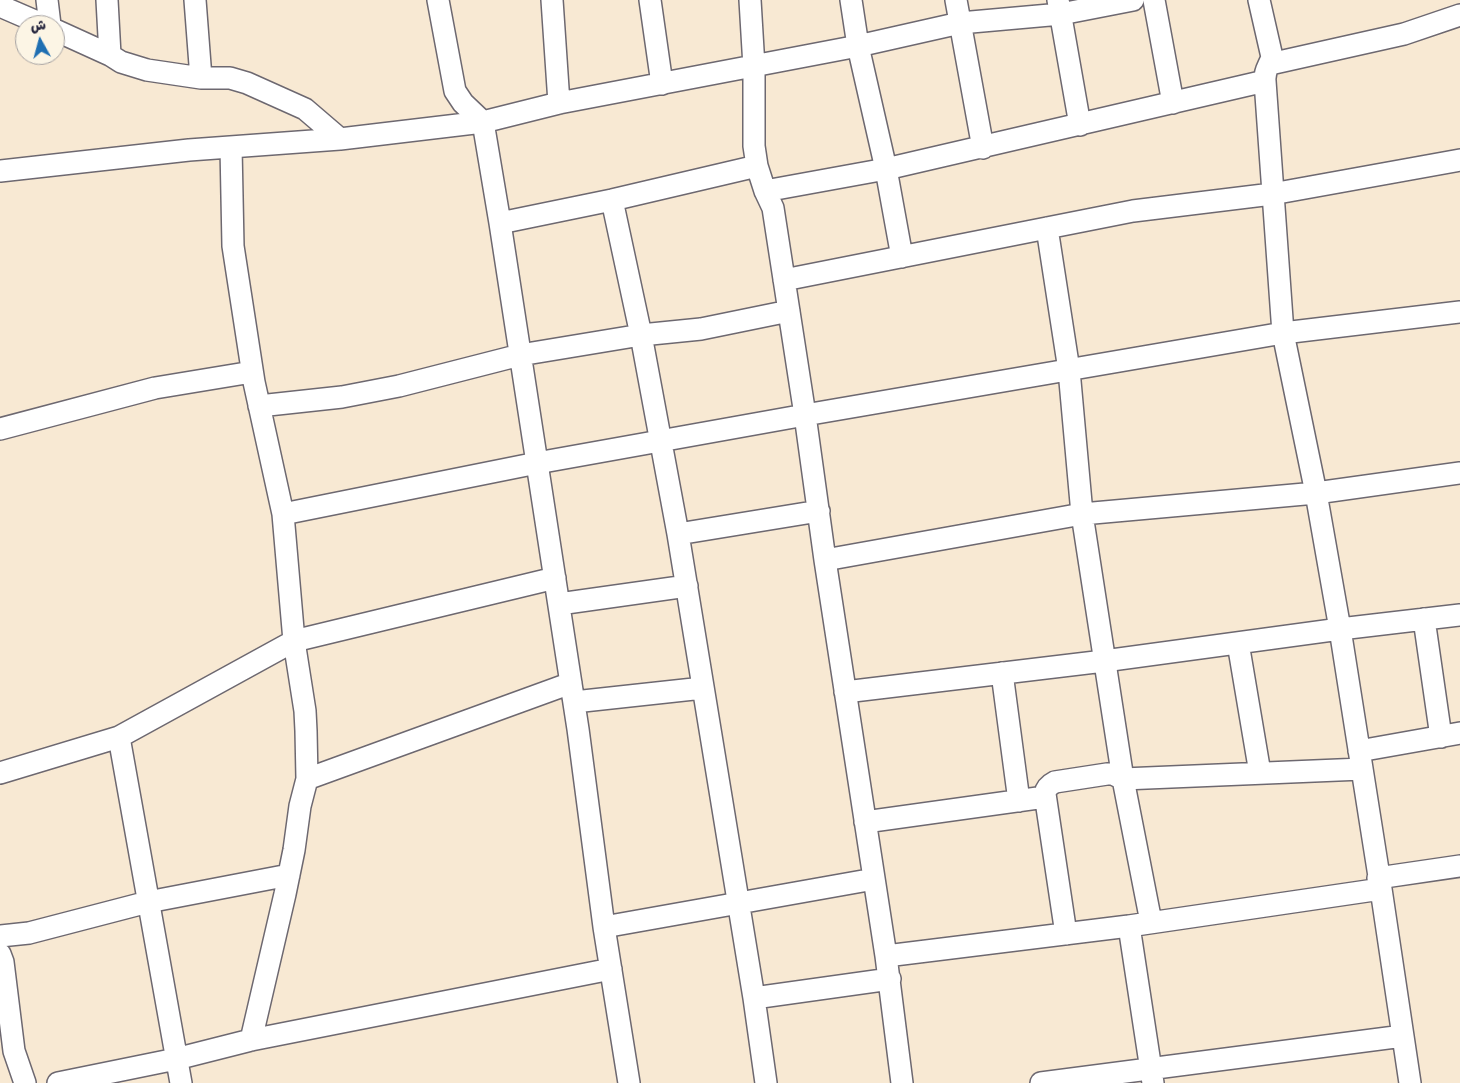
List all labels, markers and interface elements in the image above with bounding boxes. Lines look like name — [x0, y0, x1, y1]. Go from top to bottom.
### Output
north arrow — [15, 15, 65, 65]
text: ش — [30, 16, 47, 35]

